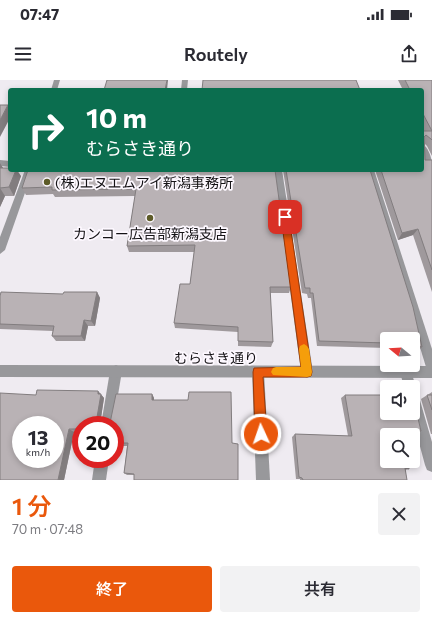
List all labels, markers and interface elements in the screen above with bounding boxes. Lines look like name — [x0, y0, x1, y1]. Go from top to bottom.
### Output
text: 07:47 — [20, 5, 59, 23]
icon: menu — [12, 43, 34, 65]
text: Routely — [184, 43, 248, 65]
icon: share — [398, 43, 420, 65]
text: 10 m — [86, 100, 147, 134]
icon: right — [20, 104, 72, 156]
text: むらさき通り — [86, 137, 194, 159]
place label: (株)エヌエムアイ新潟事務所 — [55, 174, 233, 191]
marker: (株)エヌエムアイ新潟事務所 — [42, 177, 52, 187]
pin — [268, 200, 302, 234]
icon: arrive — [274, 206, 296, 228]
marker: カンコー広告部新潟支店 — [145, 213, 155, 223]
place label: カンコー広告部新潟支店 — [73, 225, 227, 242]
north arrow — [380, 332, 420, 372]
map controls — [380, 332, 420, 468]
street label: むらさき通り — [174, 349, 258, 366]
button: sound — [380, 380, 420, 420]
position arrow — [240, 413, 282, 455]
speed limit sign: 20 — [72, 416, 124, 468]
text: 13 — [28, 425, 48, 449]
button: search — [380, 428, 420, 468]
text: km/h — [26, 446, 50, 458]
text: 1 分 — [12, 491, 51, 520]
button: close — [378, 493, 420, 535]
text: 70 m · 07:48 — [12, 521, 83, 537]
button: 終了 — [12, 566, 212, 612]
button: 共有 — [220, 566, 420, 612]

